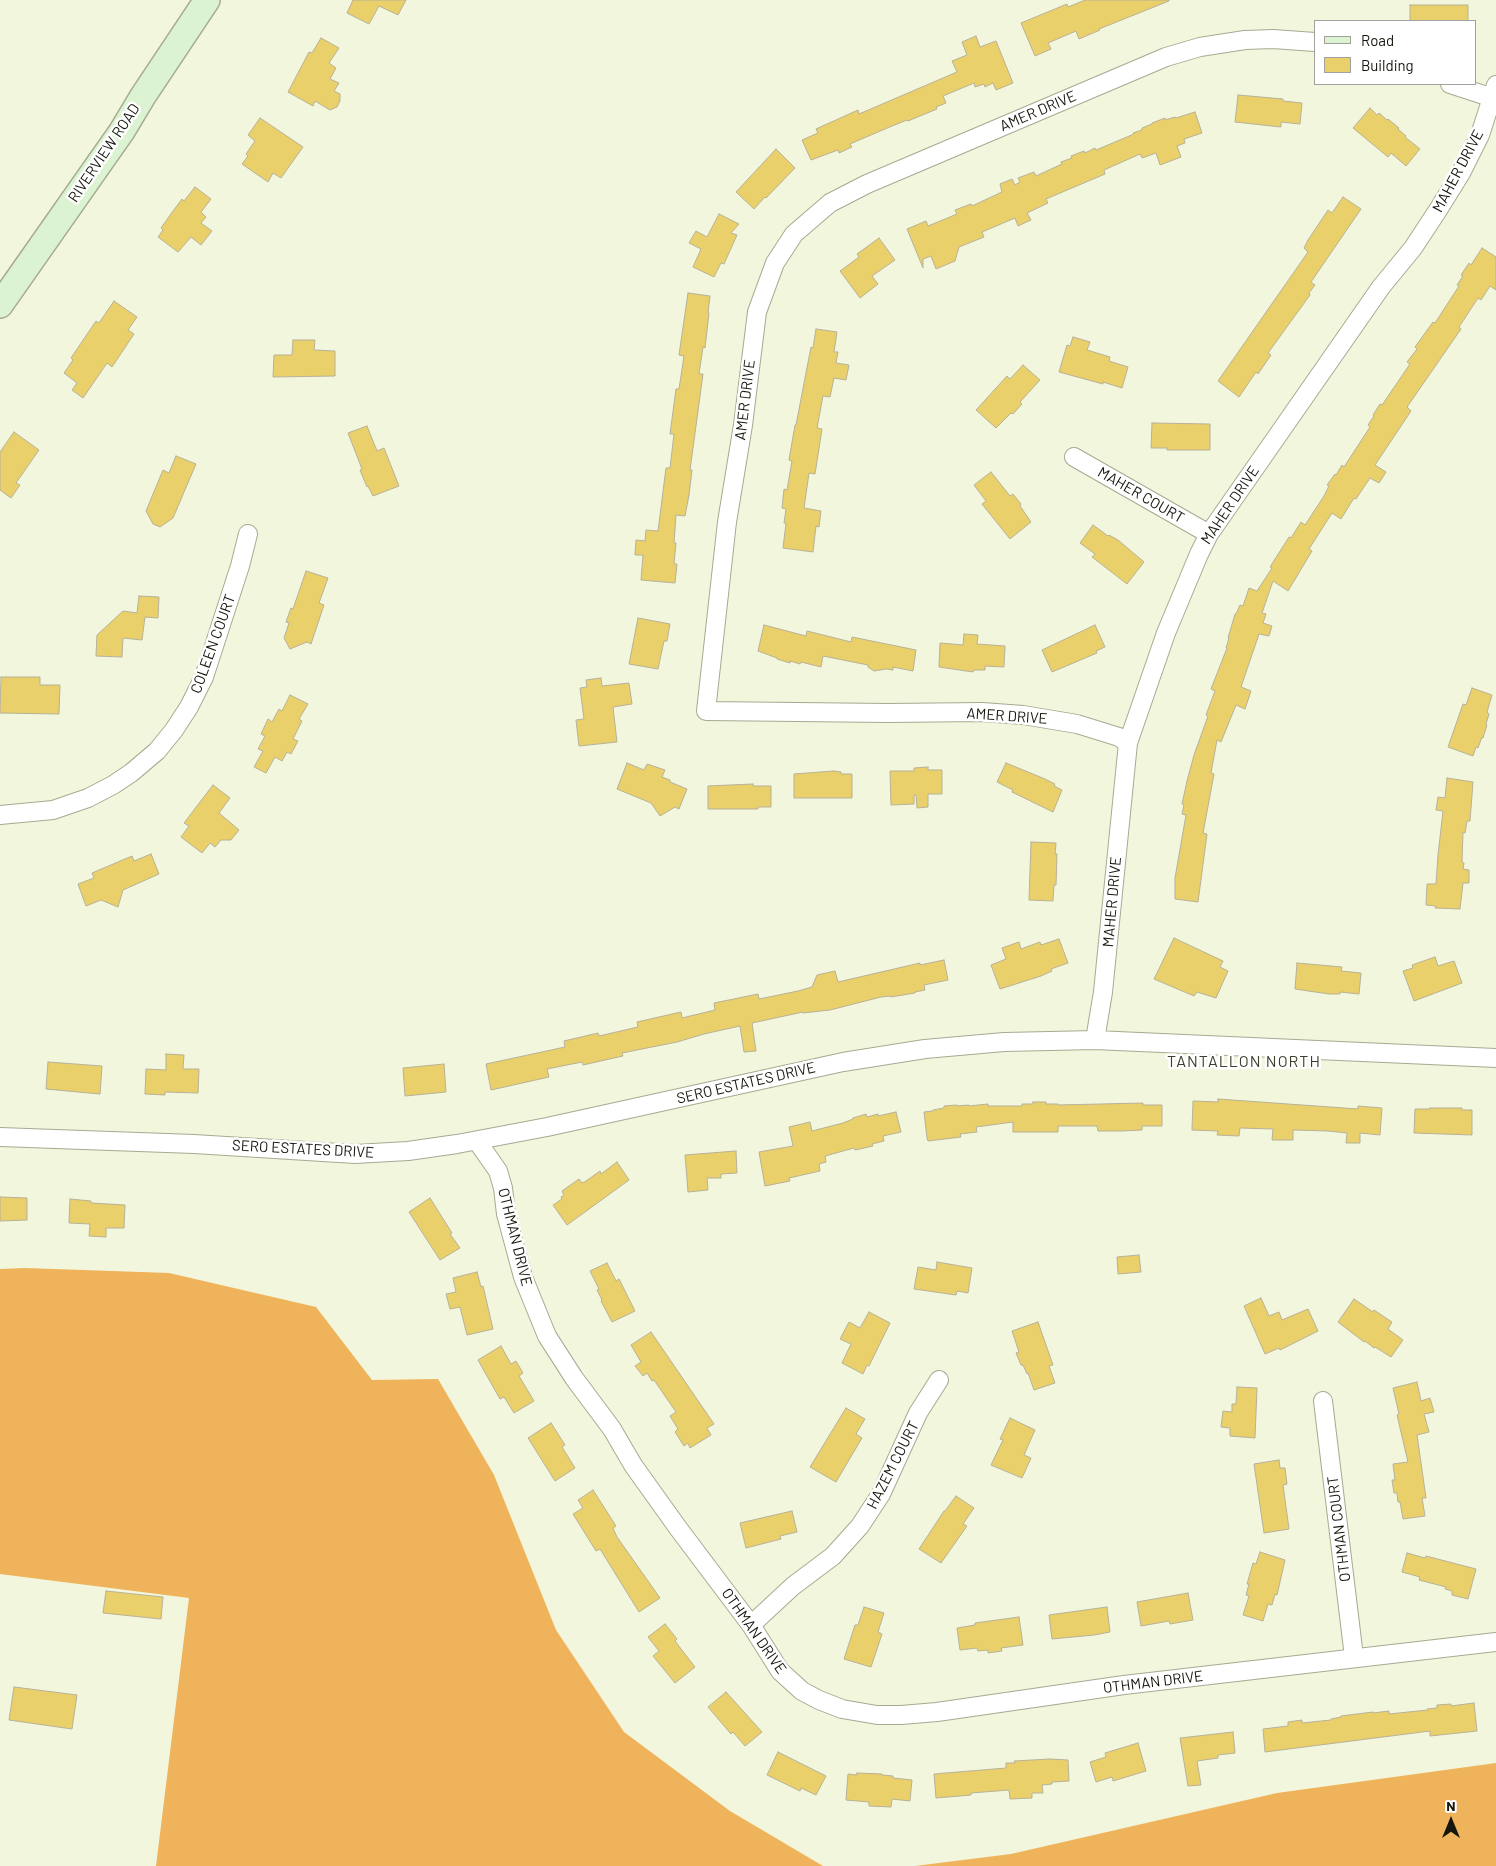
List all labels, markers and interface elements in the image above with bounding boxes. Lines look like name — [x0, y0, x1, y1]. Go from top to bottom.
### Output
legend — [1314, 20, 1476, 85]
text: Road — [1361, 31, 1394, 49]
text: Building — [1361, 56, 1414, 74]
street label: AMER DRIVE — [997, 87, 1079, 135]
street label: RIVERVIEW ROAD — [64, 100, 144, 206]
street label: MAHER DRIVE — [1429, 127, 1487, 215]
street label: AMER DRIVE — [731, 359, 759, 441]
street label: MAHER DRIVE — [1197, 462, 1263, 548]
street label: MAHER COURT — [1095, 463, 1187, 527]
street label: COLEEN COURT — [187, 592, 239, 696]
street label: AMER DRIVE — [966, 704, 1048, 728]
street label: MAHER DRIVE — [1099, 856, 1125, 948]
district label: TANTALLON NORTH — [1165, 1052, 1323, 1072]
street label: SERO ESTATES DRIVE — [675, 1058, 817, 1108]
street label: SERO ESTATES DRIVE — [232, 1136, 374, 1162]
street label: OTHMAN DRIVE — [494, 1186, 536, 1288]
street label: HAZEM COURT — [863, 1418, 923, 1512]
street label: OTHMAN COURT — [1324, 1475, 1354, 1583]
street label: OTHMAN DRIVE — [718, 1585, 790, 1677]
street label: OTHMAN DRIVE — [1102, 1667, 1204, 1697]
north arrow — [1426, 1796, 1476, 1846]
text: N — [1446, 1797, 1456, 1814]

